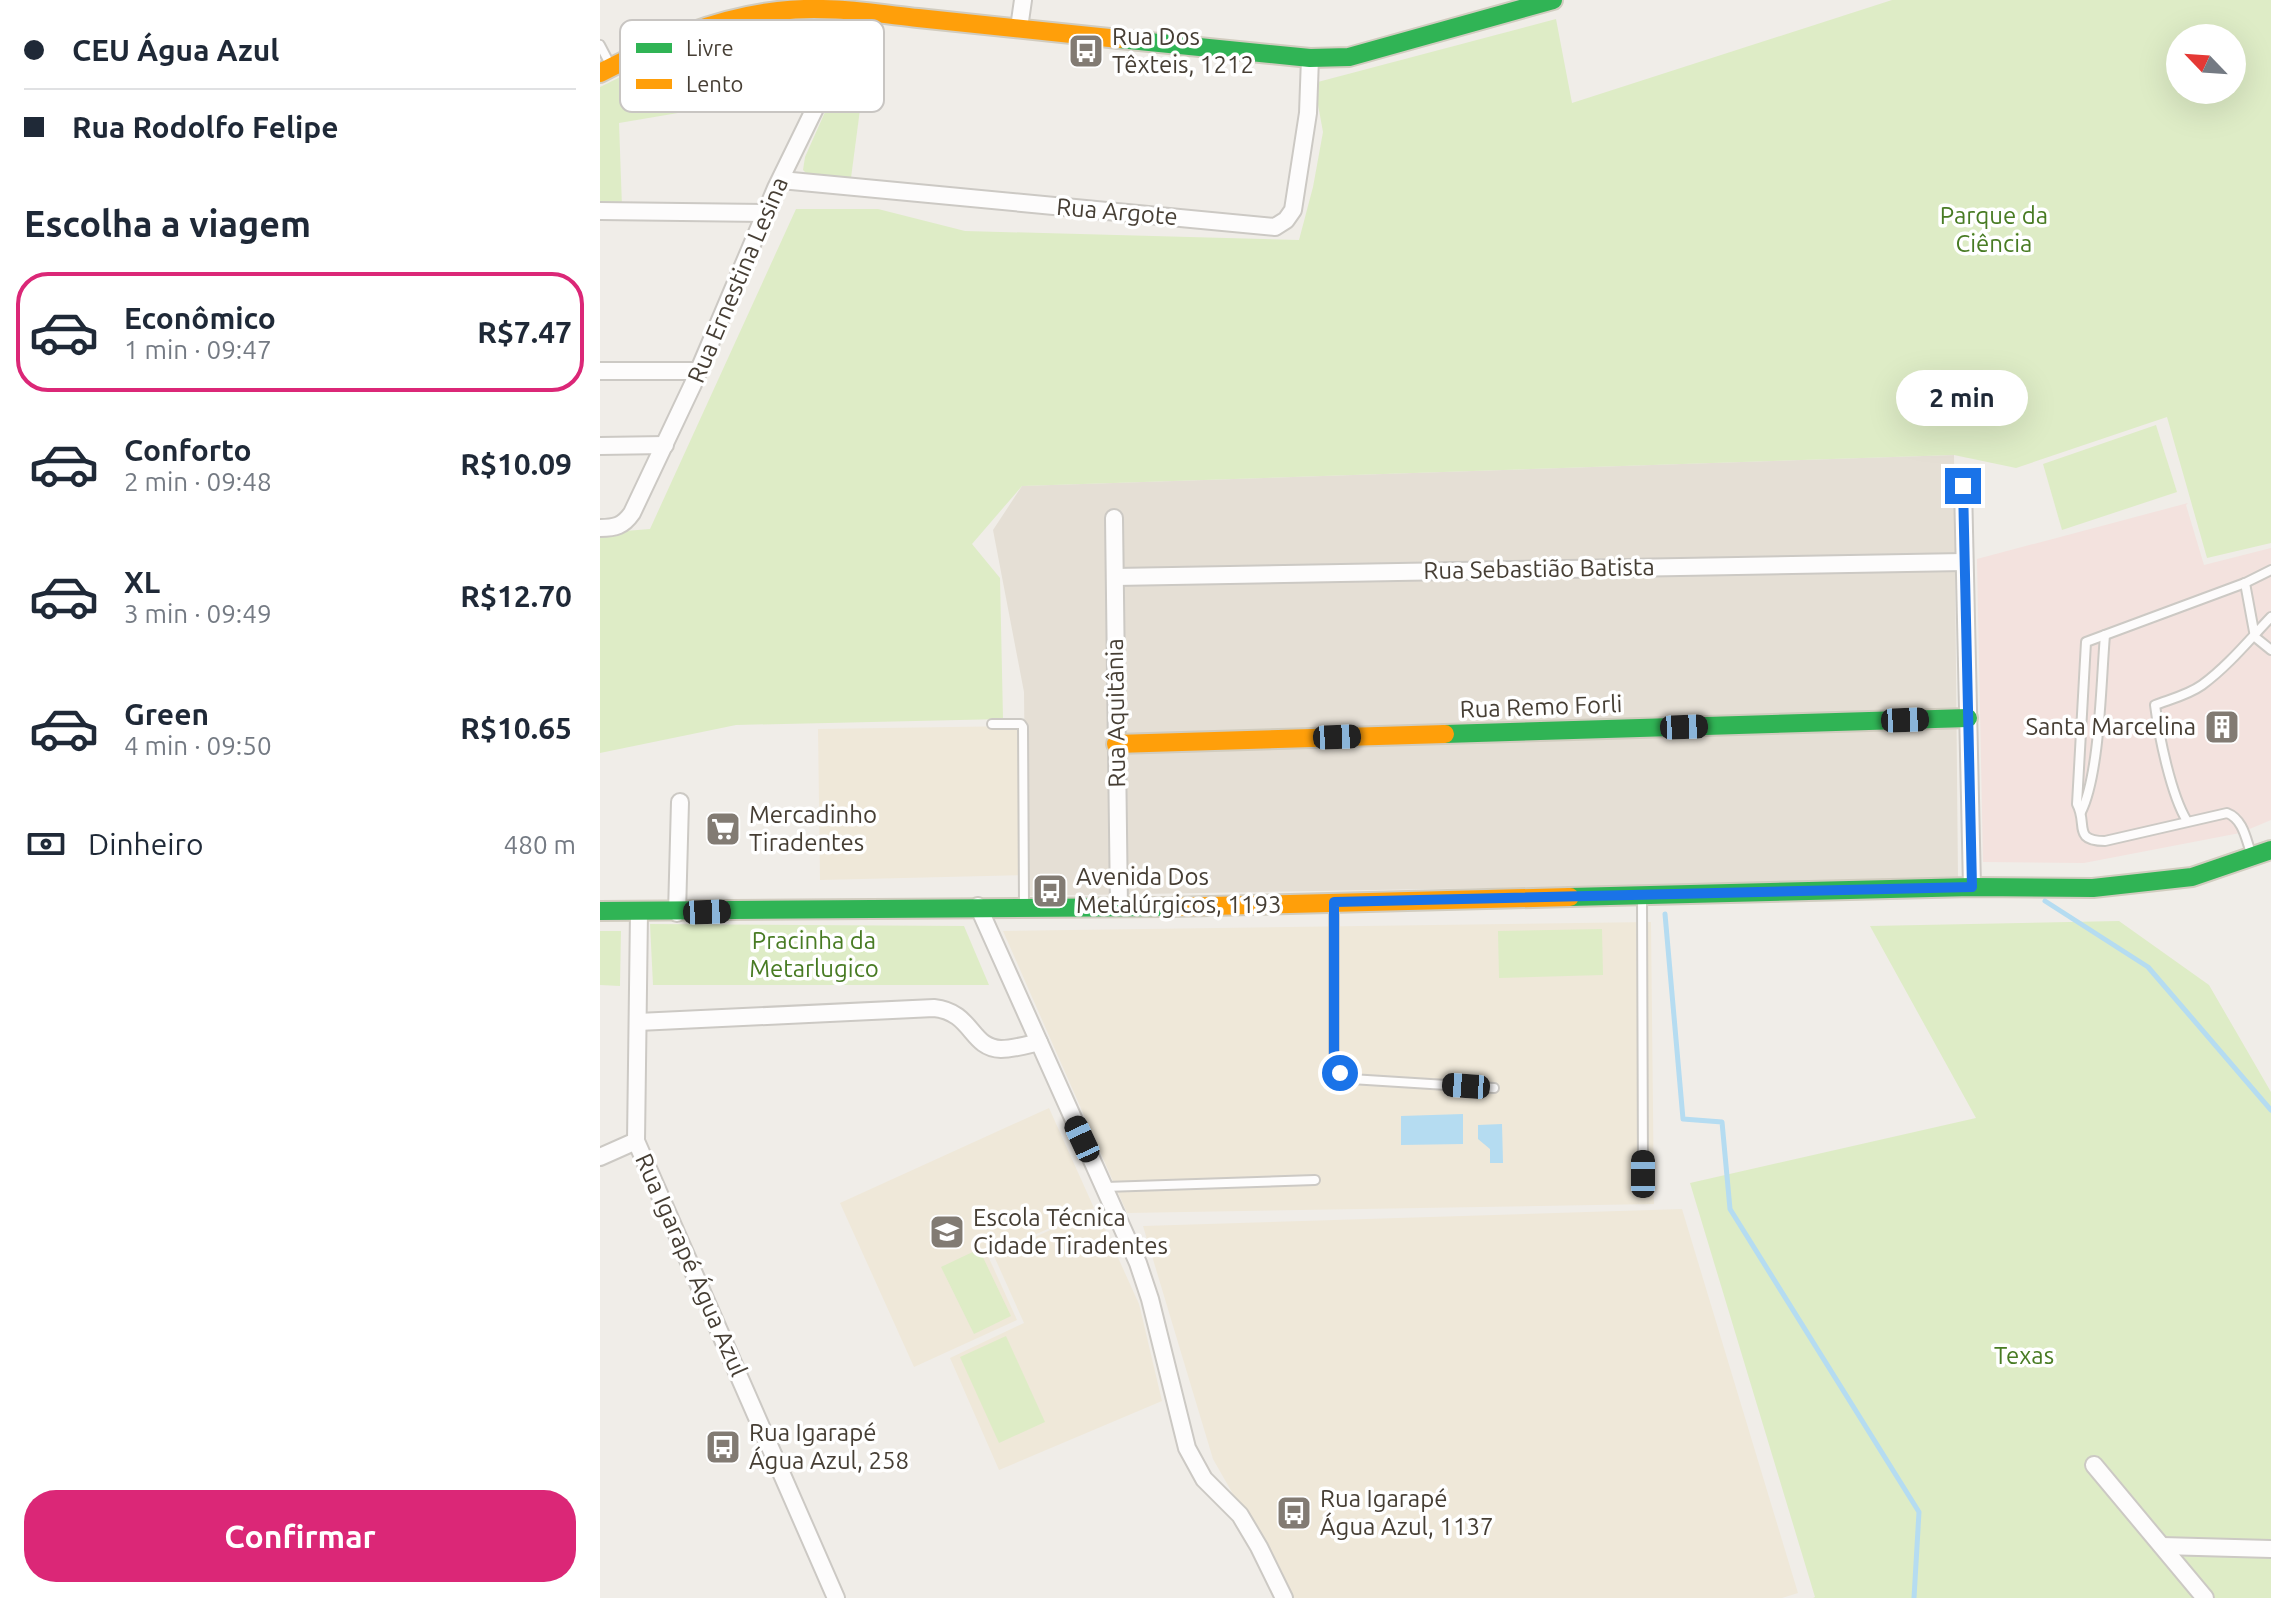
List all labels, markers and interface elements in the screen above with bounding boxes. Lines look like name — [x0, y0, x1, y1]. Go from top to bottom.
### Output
legend — [620, 20, 884, 112]
place label: Rua Dos Têxteis, 1212 — [1112, 23, 1254, 78]
north arrow — [2166, 24, 2246, 104]
map controls — [2166, 24, 2246, 104]
bus stop icon: Rua Dos Têxteis, 1212 — [1067, 32, 1105, 70]
text: CEU Água Azul — [72, 33, 279, 67]
text: Livre — [686, 35, 734, 60]
text: Lento — [686, 71, 743, 96]
text: Rua Rodolfo Felipe — [72, 110, 339, 144]
street label: Rua Ernestina Lesina — [682, 173, 793, 387]
street label: Rua Argote — [1055, 193, 1179, 230]
park label: Parque da Ciência — [1940, 202, 2048, 257]
text: Escolha a viagem — [24, 203, 311, 244]
icon: car — [28, 296, 100, 368]
text: Econômico — [124, 301, 276, 335]
text: R$7.47 — [477, 315, 572, 349]
text: 1 min · 09:47 — [124, 335, 272, 364]
callout: 2 min — [1897, 370, 2029, 426]
text: 2 min — [1929, 383, 1995, 412]
icon: car — [28, 428, 100, 500]
text: Conforto — [124, 433, 252, 467]
text: R$10.09 — [460, 447, 572, 481]
text: 2 min · 09:48 — [124, 467, 272, 496]
route end — [1945, 468, 1981, 504]
street label: Rua Sebastião Batista — [1423, 553, 1655, 584]
icon: car — [28, 560, 100, 632]
text: XL — [124, 565, 160, 599]
text: R$12.70 — [460, 579, 572, 613]
text: 3 min · 09:49 — [124, 599, 272, 628]
street label: Rua Aquitânia — [1101, 638, 1130, 788]
street label: Rua Remo Forli — [1459, 690, 1623, 723]
icon: car — [28, 692, 100, 764]
text: Green — [124, 697, 209, 731]
car — [1881, 707, 1929, 733]
building icon: Santa Marcelina — [2203, 708, 2241, 746]
text: R$10.65 — [460, 711, 572, 745]
place label: Santa Marcelina — [2025, 713, 2196, 740]
car — [1660, 714, 1708, 740]
car — [1313, 724, 1361, 750]
text: 4 min · 09:50 — [124, 731, 272, 760]
place label: Mercadinho Tiradentes — [749, 801, 877, 856]
supermarket icon: Mercadinho Tiradentes — [704, 810, 742, 848]
icon: cash — [24, 822, 68, 866]
text: Dinheiro — [88, 827, 203, 861]
text: 480 m — [504, 830, 576, 859]
place label: Avenida Dos Metalúrgicos, 1193 — [1076, 863, 1282, 918]
bus stop icon: Avenida Dos Metalúrgicos, 1193 — [1031, 872, 1069, 910]
car — [683, 899, 731, 925]
park label: Pracinha da Metarlugico — [749, 927, 879, 982]
route start — [1322, 1055, 1358, 1091]
car — [1441, 1072, 1491, 1100]
car — [1061, 1112, 1103, 1166]
street label: Rua Igarapé Água Azul — [630, 1149, 754, 1380]
car — [1631, 1150, 1655, 1198]
place label: Escola Técnica Cidade Tiradentes — [973, 1204, 1168, 1259]
school or university icon: Escola Técnica Cidade Tiradentes — [928, 1213, 966, 1251]
park label: Texas — [1994, 1342, 2054, 1369]
place label: Rua Igarapé Água Azul, 258 — [749, 1419, 909, 1474]
bus stop icon: Rua Igarapé Água Azul, 258 — [704, 1428, 742, 1466]
place label: Rua Igarapé Água Azul, 1137 — [1320, 1485, 1494, 1540]
button: Confirmar — [24, 1490, 576, 1582]
bus stop icon: Rua Igarapé Água Azul, 1137 — [1275, 1494, 1313, 1532]

